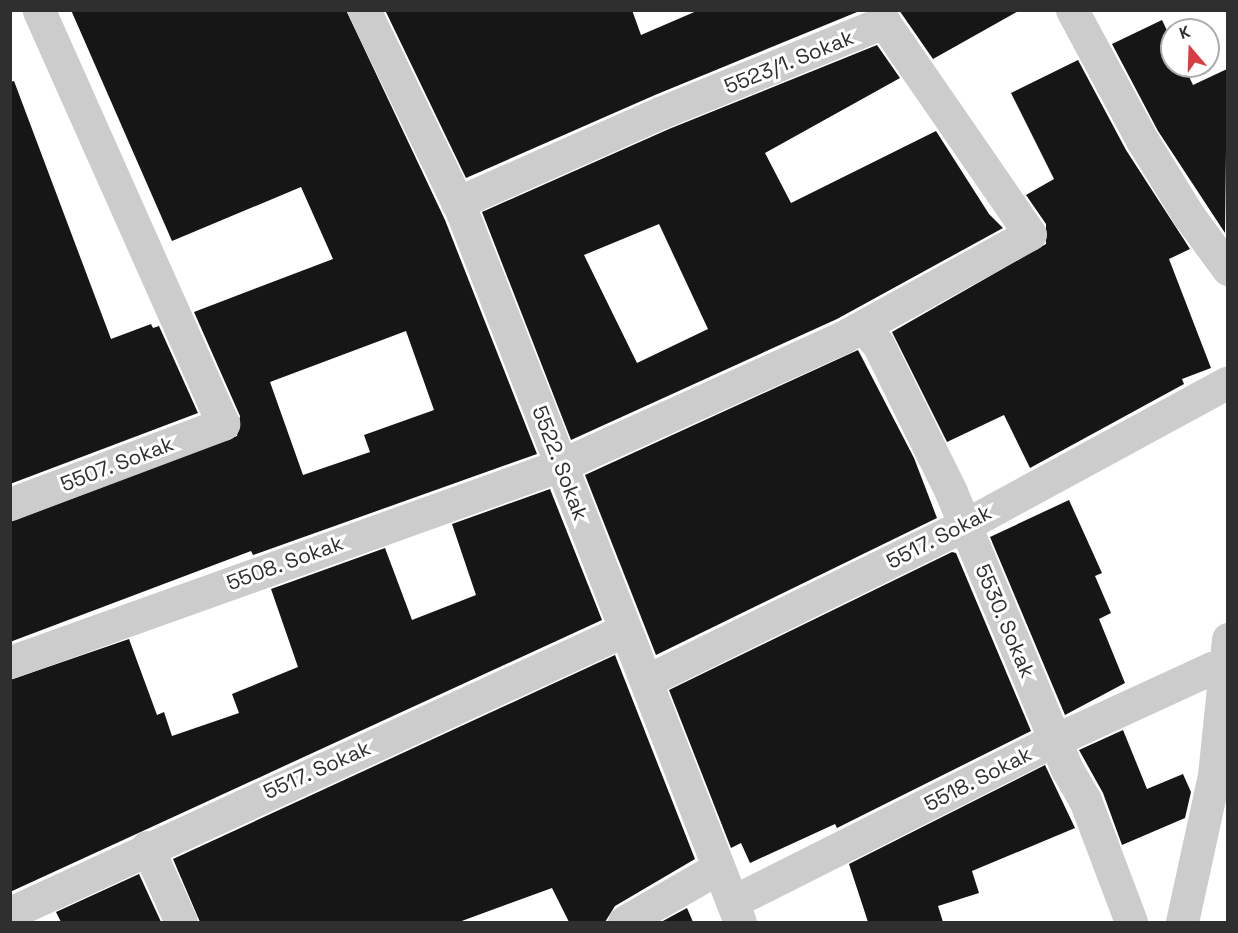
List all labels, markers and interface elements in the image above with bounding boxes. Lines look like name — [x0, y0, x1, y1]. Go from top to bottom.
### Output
north arrow — [1160, 18, 1220, 78]
text: K — [1176, 21, 1193, 44]
street label: 5523/1. Sokak — [720, 25, 858, 99]
street label: 5522. Sokak — [527, 402, 593, 524]
street label: 5507. Sokak — [57, 431, 177, 497]
street label: 5517. Sokak — [882, 500, 996, 574]
street label: 5508. Sokak — [223, 530, 347, 596]
street label: 5530. Sokak — [970, 560, 1040, 682]
street label: 5517. Sokak — [259, 735, 375, 805]
street label: 5518. Sokak — [920, 741, 1036, 817]

